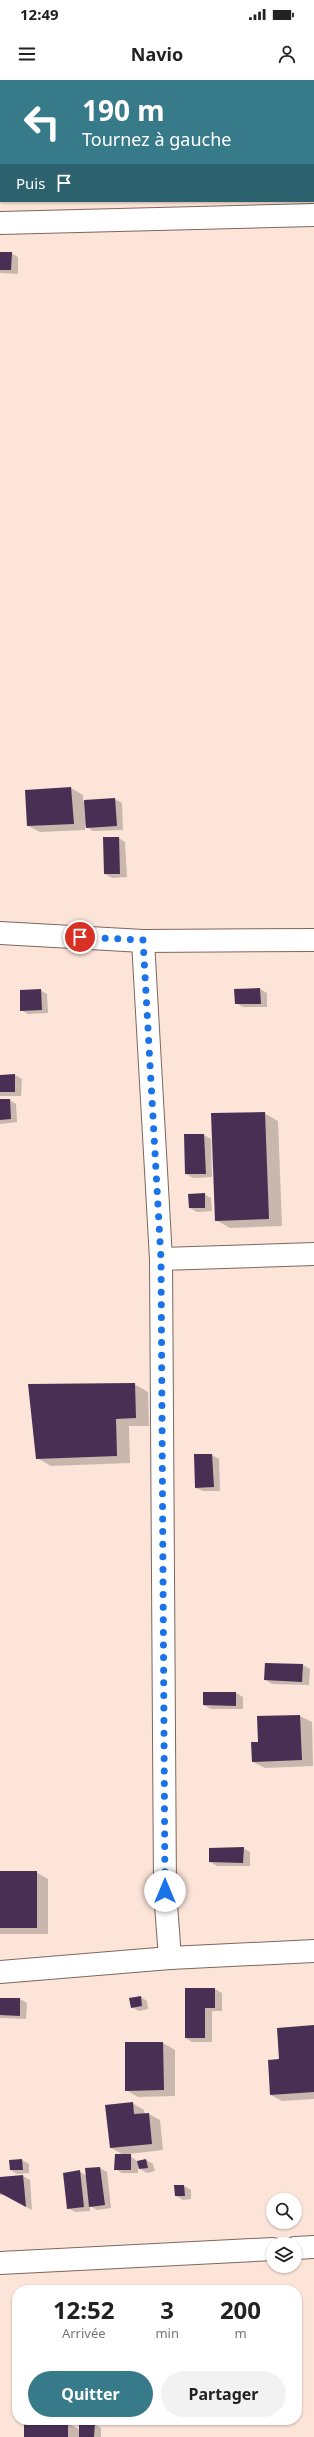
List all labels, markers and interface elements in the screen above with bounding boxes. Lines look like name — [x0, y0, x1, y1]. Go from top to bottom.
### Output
text: 12:49 — [20, 4, 59, 24]
text: Navio — [131, 42, 183, 66]
icon: menu — [16, 43, 38, 65]
icon: person — [276, 43, 298, 65]
text: 190 m — [82, 91, 165, 129]
icon: left — [16, 96, 68, 148]
text: Tournez à gauche — [82, 127, 231, 151]
icon: arrive — [53, 172, 75, 194]
text: Puis — [16, 173, 45, 193]
pin — [63, 920, 97, 954]
icon: arrive — [69, 926, 91, 948]
position arrow — [144, 1870, 186, 1912]
map controls — [266, 2193, 302, 2273]
button: search — [266, 2193, 302, 2229]
button: layers — [266, 2237, 302, 2273]
text: 12:52 — [53, 2293, 115, 2326]
text: 3 — [160, 2293, 174, 2326]
text: 200 — [220, 2293, 261, 2326]
text: Arrivée — [62, 2324, 106, 2342]
text: min — [155, 2324, 179, 2342]
text: m — [234, 2324, 247, 2342]
button: Quitter — [28, 2371, 153, 2417]
button: Partager — [161, 2371, 286, 2417]

